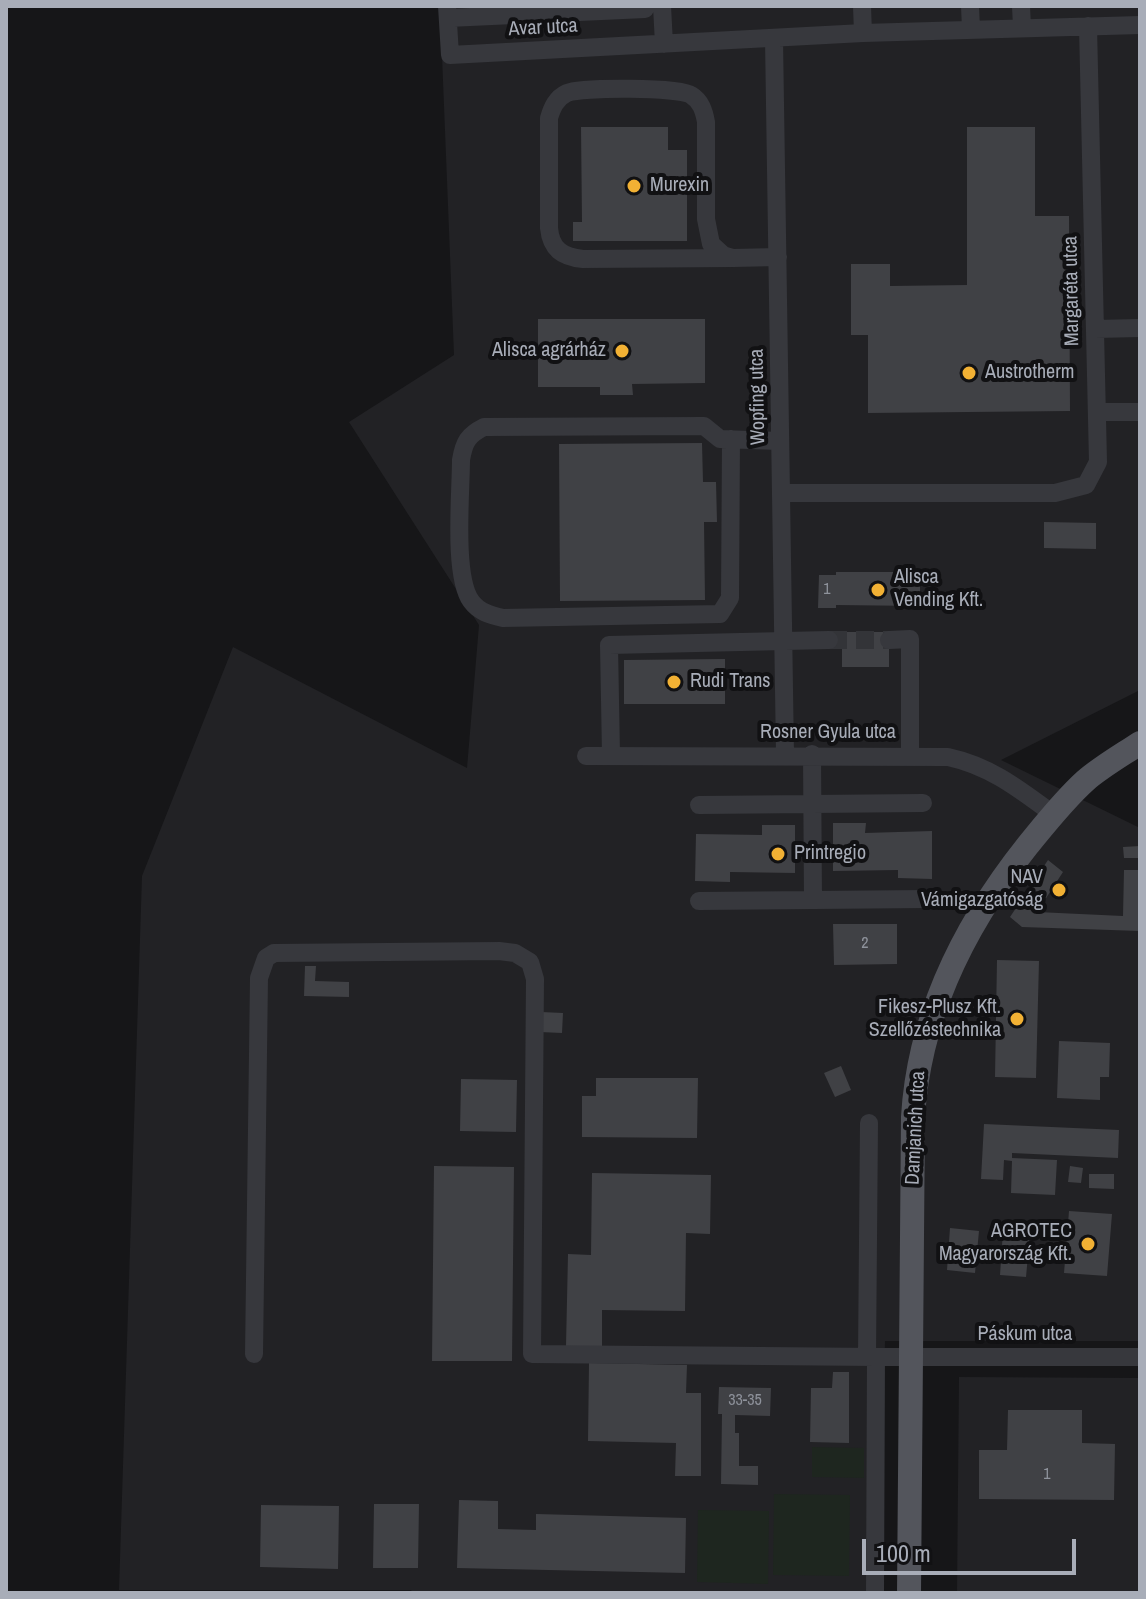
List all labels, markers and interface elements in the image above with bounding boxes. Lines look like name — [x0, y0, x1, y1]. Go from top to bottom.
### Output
street label: Avar utca — [508, 14, 578, 42]
place label: Murexin — [650, 174, 709, 198]
marker: Murexin — [625, 177, 643, 195]
street label: Margaréta utca — [1059, 236, 1085, 346]
place label: Alisca agrárház — [492, 339, 606, 363]
marker: Alisca agrárház — [613, 342, 631, 360]
street label: Wopfing utca — [745, 349, 771, 445]
place label: Austrotherm — [985, 361, 1074, 385]
marker: Austrotherm — [960, 364, 978, 382]
place label: Alisca Vending Kft. — [894, 566, 983, 613]
house number: 1 — [823, 580, 831, 600]
marker: Alisca Vending Kft. — [869, 581, 887, 599]
place label: Rudi Trans — [690, 670, 771, 694]
marker: Rudi Trans — [665, 673, 683, 691]
street label: Rosner Gyula utca — [760, 721, 896, 745]
place label: Printregio — [794, 842, 866, 866]
marker: Printregio — [769, 845, 787, 863]
place label: NAV Vámigazgatóság — [921, 866, 1043, 913]
marker: NAV Vámigazgatóság — [1050, 881, 1068, 899]
house number: 2 — [861, 934, 869, 954]
place label: Fikesz-Plusz Kft. Szellőzéstechnika — [869, 996, 1001, 1043]
marker: Fikesz-Plusz Kft. Szellőzéstechnika — [1008, 1010, 1026, 1028]
street label: Damjanich utca — [901, 1070, 931, 1186]
place label: AGROTEC Magyarország Kft. — [939, 1220, 1072, 1267]
marker: AGROTEC Magyarország Kft. — [1079, 1235, 1097, 1253]
street label: Páskum utca — [978, 1323, 1072, 1347]
house number: 33-35 — [728, 1391, 762, 1411]
house number: 1 — [1043, 1465, 1051, 1485]
scale bar — [866, 1523, 1080, 1573]
text: 100 m — [876, 1537, 931, 1569]

